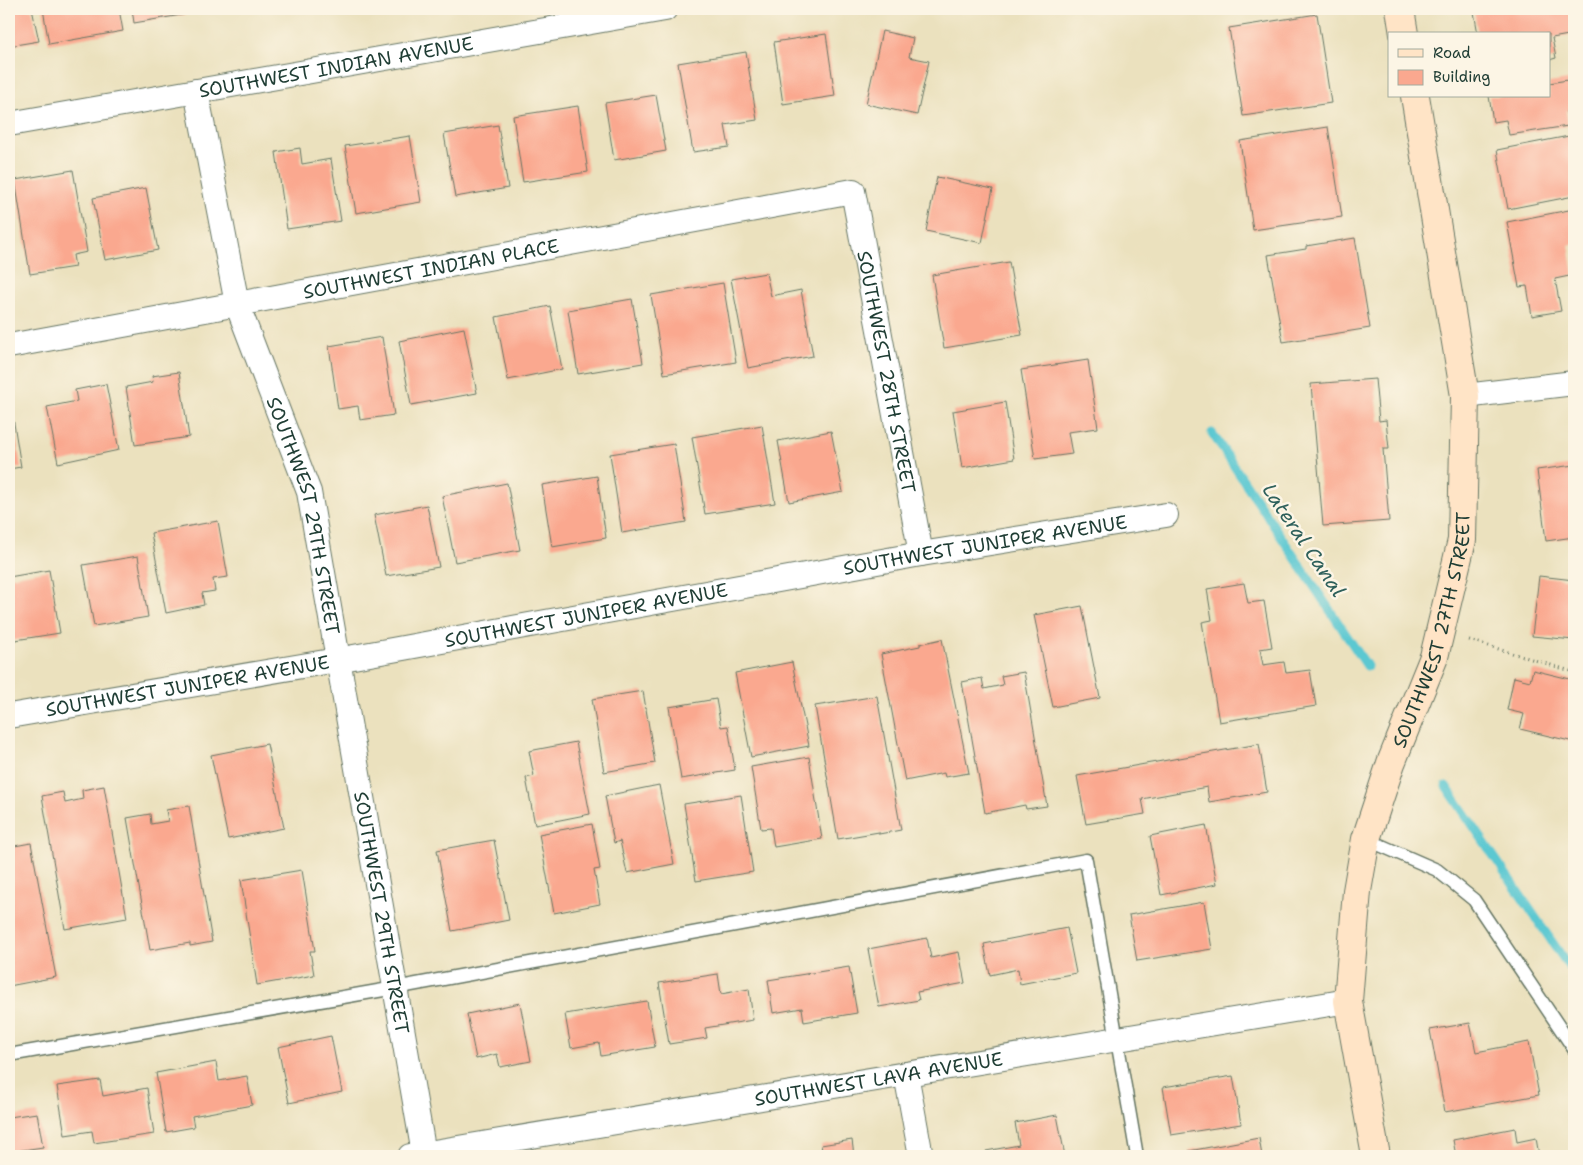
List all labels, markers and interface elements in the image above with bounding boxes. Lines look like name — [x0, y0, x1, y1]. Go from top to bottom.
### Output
street label: SOUTHWEST INDIAN AVENUE — [197, 30, 475, 103]
legend — [1388, 32, 1550, 98]
text: Road — [1433, 43, 1471, 63]
text: Building — [1433, 67, 1490, 87]
street label: SOUTHWEST INDIAN PLACE — [301, 233, 561, 304]
street label: SOUTHWEST 28TH STREET — [852, 249, 922, 495]
street label: SOUTHWEST 29TH STREET — [261, 393, 346, 637]
water label: Lateral Canal — [1256, 478, 1352, 602]
street label: SOUTHWEST JUNIPER AVENUE — [841, 509, 1129, 580]
street label: SOUTHWEST 27TH STREET — [1386, 511, 1475, 751]
street label: SOUTHWEST JUNIPER AVENUE — [443, 577, 730, 653]
street label: SOUTHWEST JUNIPER AVENUE — [44, 649, 331, 722]
street label: SOUTHWEST 29TH STREET — [349, 789, 415, 1036]
street label: SOUTHWEST LAVA AVENUE — [753, 1046, 1005, 1111]

